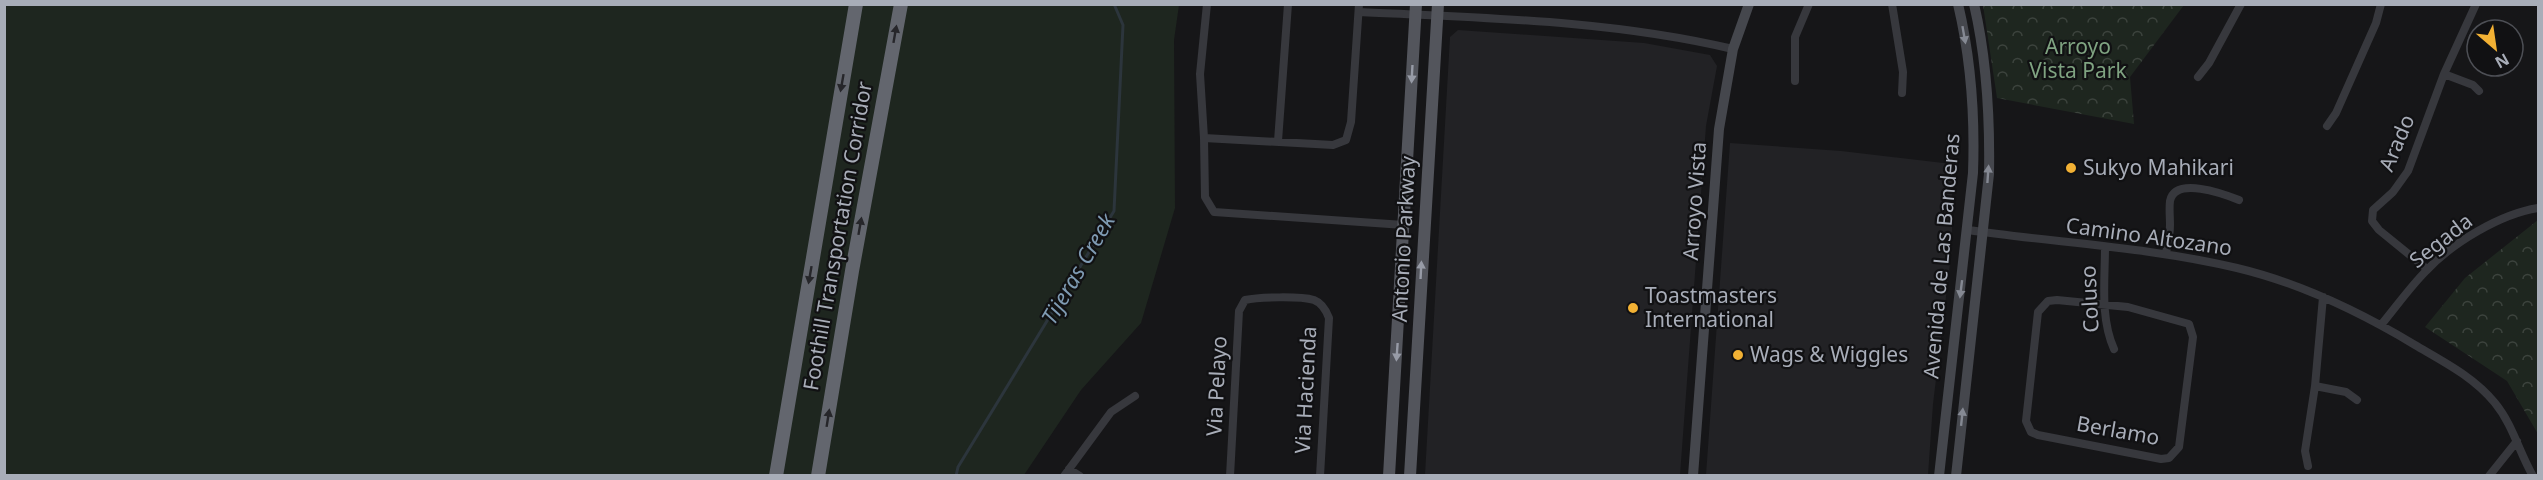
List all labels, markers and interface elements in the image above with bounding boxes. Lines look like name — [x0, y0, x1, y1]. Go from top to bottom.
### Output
north arrow — [2465, 18, 2525, 78]
one-way arrow — [891, 24, 900, 43]
one-way arrow — [1960, 25, 1969, 44]
park label: Arroyo Vista Park — [2029, 32, 2127, 84]
text: N — [2491, 48, 2513, 74]
one-way arrow — [1408, 64, 1417, 83]
one-way arrow — [837, 73, 846, 92]
street label: Foothill Transportation Corridor — [796, 79, 878, 392]
street label: Arado — [2372, 110, 2421, 175]
street label: Avenida de Las Banderas — [1916, 132, 1966, 380]
street label: Arroyo Vista — [1676, 141, 1712, 261]
place label: Sukyo Mahikari — [2083, 153, 2234, 181]
street label: Antonio Parkway — [1385, 155, 1421, 323]
marker: Sukyo Mahikari — [2064, 161, 2078, 175]
one-way arrow — [1984, 165, 1993, 184]
water label: Tijeras Creek — [1033, 207, 1122, 329]
street label: Segada — [2403, 207, 2478, 274]
street label: Camino Altozano — [2064, 210, 2234, 262]
one-way arrow — [856, 216, 865, 235]
one-way arrow — [1416, 261, 1426, 280]
street label: Coluso — [2073, 265, 2105, 333]
one-way arrow — [805, 266, 814, 285]
one-way arrow — [1956, 279, 1966, 298]
place label: Toastmasters International — [1645, 281, 1777, 333]
marker: Toastmasters International — [1626, 301, 1640, 315]
street label: Via Hacienda — [1288, 325, 1322, 454]
street label: Via Pelayo — [1199, 335, 1233, 437]
place label: Wags & Wiggles — [1750, 340, 1908, 368]
one-way arrow — [1392, 343, 1401, 362]
marker: Wags & Wiggles — [1731, 348, 1745, 362]
one-way arrow — [823, 408, 832, 427]
one-way arrow — [1957, 408, 1967, 427]
street label: Berlamo — [2075, 409, 2162, 451]

